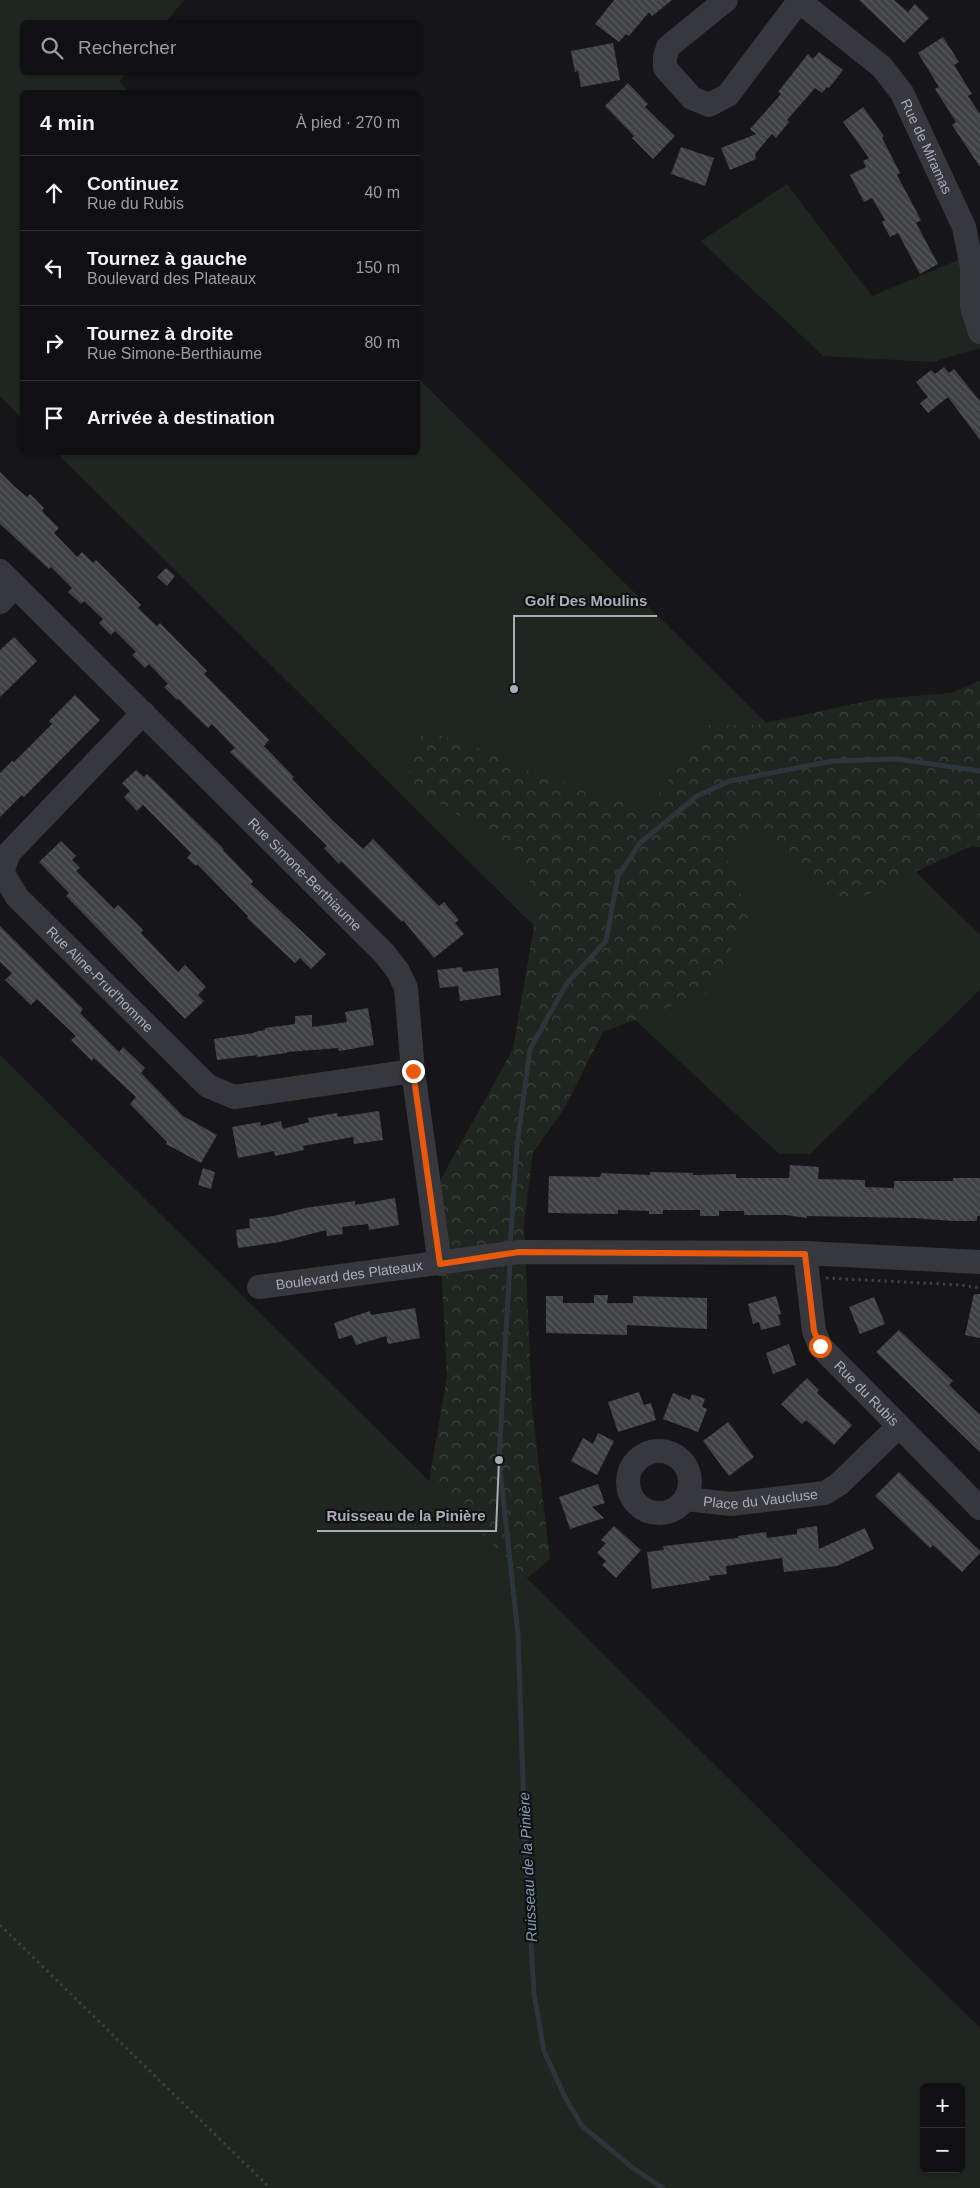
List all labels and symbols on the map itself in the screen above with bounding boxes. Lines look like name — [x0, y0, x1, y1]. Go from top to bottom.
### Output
street label: Rue de Miramas — [898, 96, 956, 196]
callout: Golf Des Moulins — [514, 586, 657, 616]
text: Golf Des Moulins — [525, 592, 647, 609]
street label: Rue Simone-Berthiaume — [245, 814, 365, 934]
street label: Rue Aline-Prud'homme — [43, 923, 157, 1036]
route end — [402, 1060, 425, 1083]
street label: Boulevard des Plateaux — [275, 1257, 424, 1293]
route start — [809, 1335, 832, 1358]
street label: Rue du Rubis — [831, 1357, 902, 1429]
street label: Place du Vaucluse — [702, 1486, 819, 1512]
callout: Ruisseau de la Pinière — [317, 1501, 496, 1531]
text: Ruisseau de la Pinière — [326, 1507, 486, 1524]
water label: Ruisseau de la Pinière — [515, 1792, 540, 1942]

